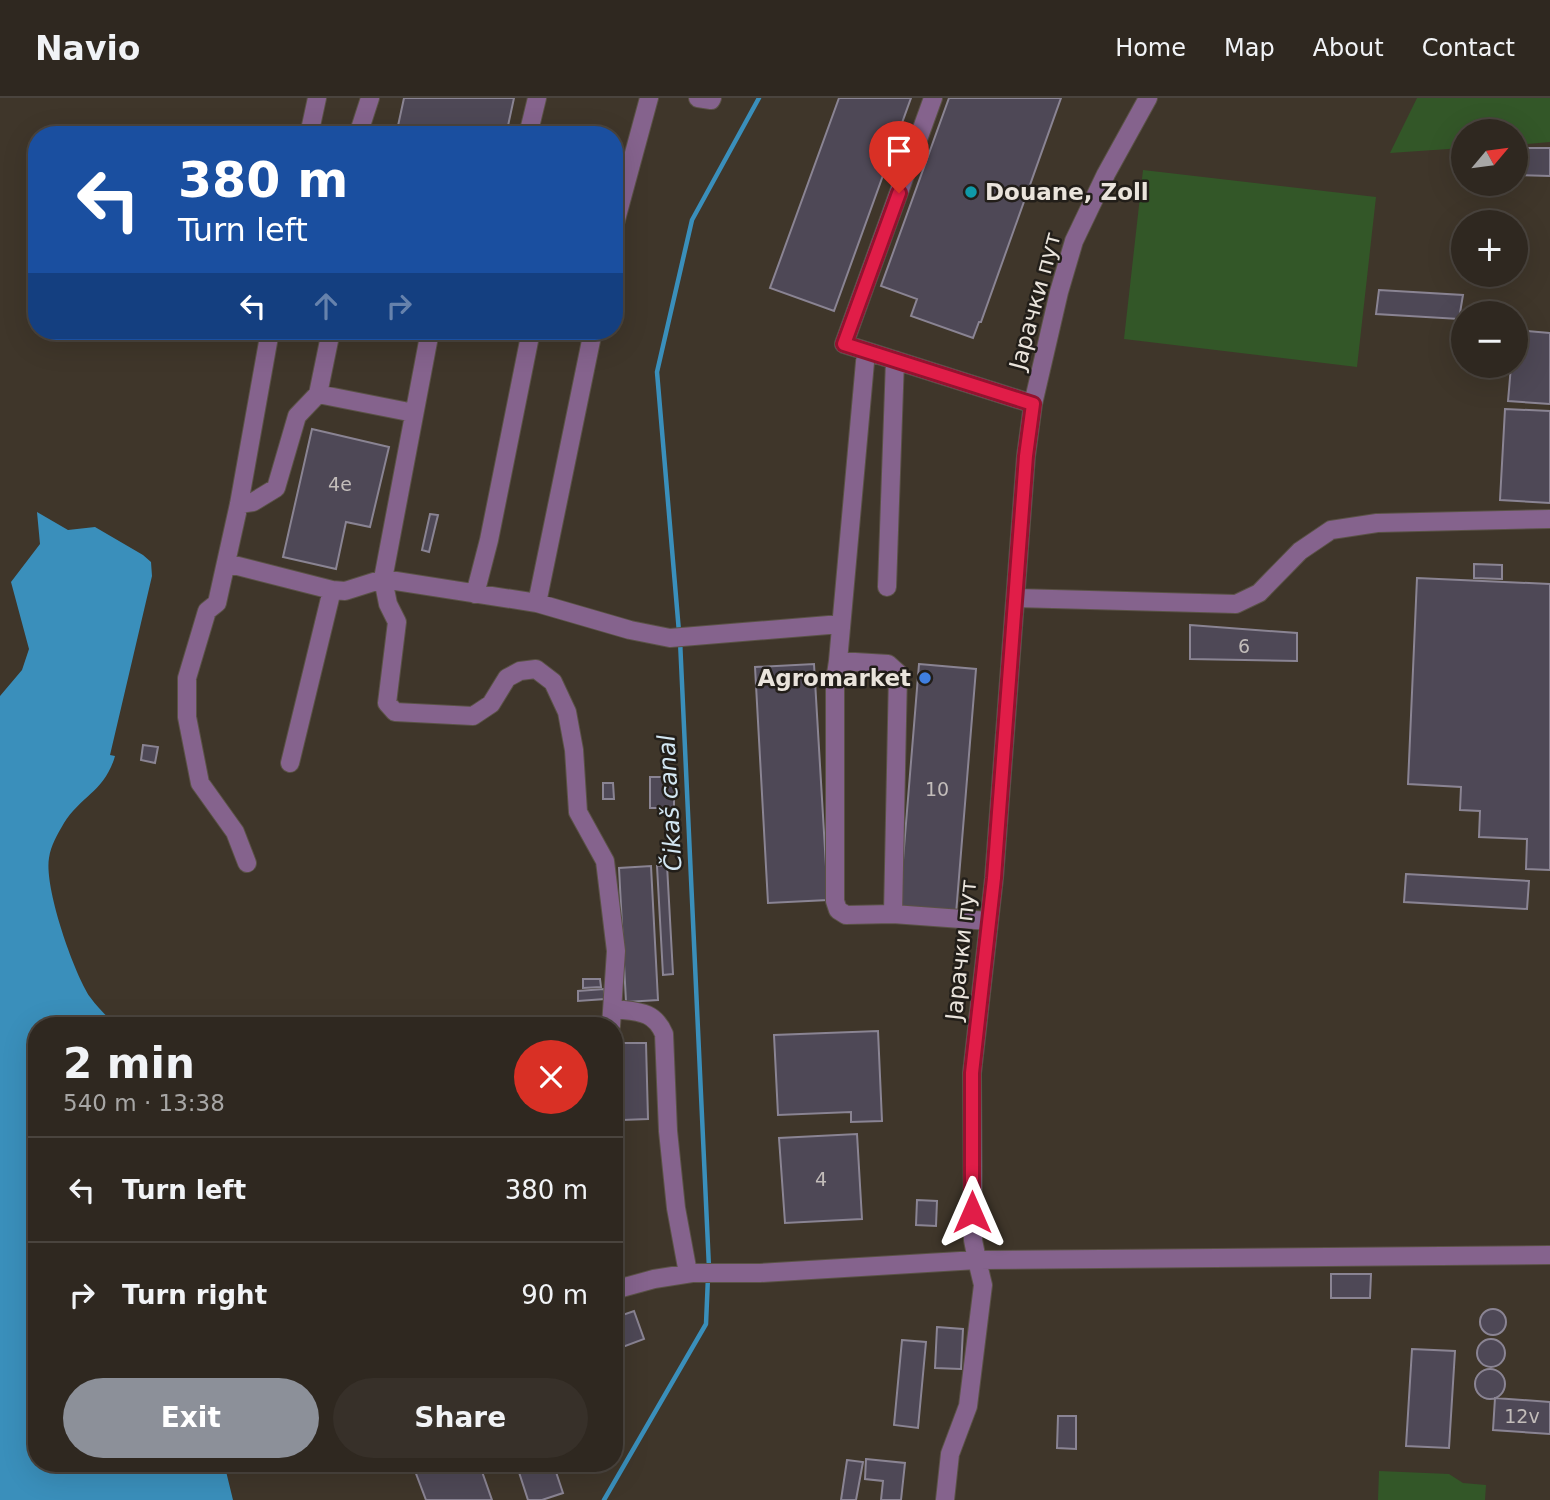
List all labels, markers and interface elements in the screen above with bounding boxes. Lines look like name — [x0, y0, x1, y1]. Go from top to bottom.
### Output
text: Navio — [35, 29, 140, 68]
text: Home — [1115, 34, 1186, 62]
text: Map — [1224, 34, 1275, 62]
text: About — [1313, 34, 1384, 62]
text: Contact — [1422, 34, 1515, 62]
north arrow — [1451, 119, 1528, 196]
map controls — [1451, 119, 1528, 378]
pin — [869, 121, 929, 193]
icon: arrive — [880, 132, 918, 170]
text: 380 m — [178, 152, 348, 209]
icon: left — [63, 154, 154, 245]
place label: Douane, Zoll — [985, 179, 1149, 205]
marker: Douane, Zoll — [963, 184, 979, 200]
button: + — [1451, 210, 1528, 287]
text: Turn left — [178, 211, 308, 249]
street label: Јарачки пут — [1004, 229, 1066, 375]
icon: left — [234, 287, 272, 325]
icon: ahead — [307, 287, 345, 325]
icon: right — [380, 287, 418, 325]
button: − — [1451, 301, 1528, 378]
house number: 4e — [328, 473, 352, 495]
house number: 6 — [1238, 635, 1250, 657]
place label: Agromarket — [757, 665, 911, 691]
marker: Agromarket — [917, 670, 933, 686]
water label: Čikaš canal — [650, 734, 688, 872]
house number: 10 — [925, 778, 949, 800]
street label: Јарачки пут — [940, 878, 981, 1024]
text: 2 min — [63, 1039, 195, 1088]
button: close — [514, 1040, 588, 1114]
text: 540 m · 13:38 — [63, 1090, 225, 1116]
house number: 4 — [815, 1168, 827, 1190]
icon: left — [63, 1171, 101, 1209]
text: Turn left — [122, 1175, 246, 1205]
text: 380 m — [505, 1175, 588, 1205]
position arrow — [935, 1175, 1009, 1249]
icon: right — [63, 1276, 101, 1314]
text: Turn right — [122, 1280, 267, 1310]
text: 90 m — [521, 1280, 588, 1310]
button: Exit — [63, 1378, 319, 1458]
button: Share — [333, 1378, 588, 1458]
house number: 12v — [1504, 1405, 1540, 1427]

